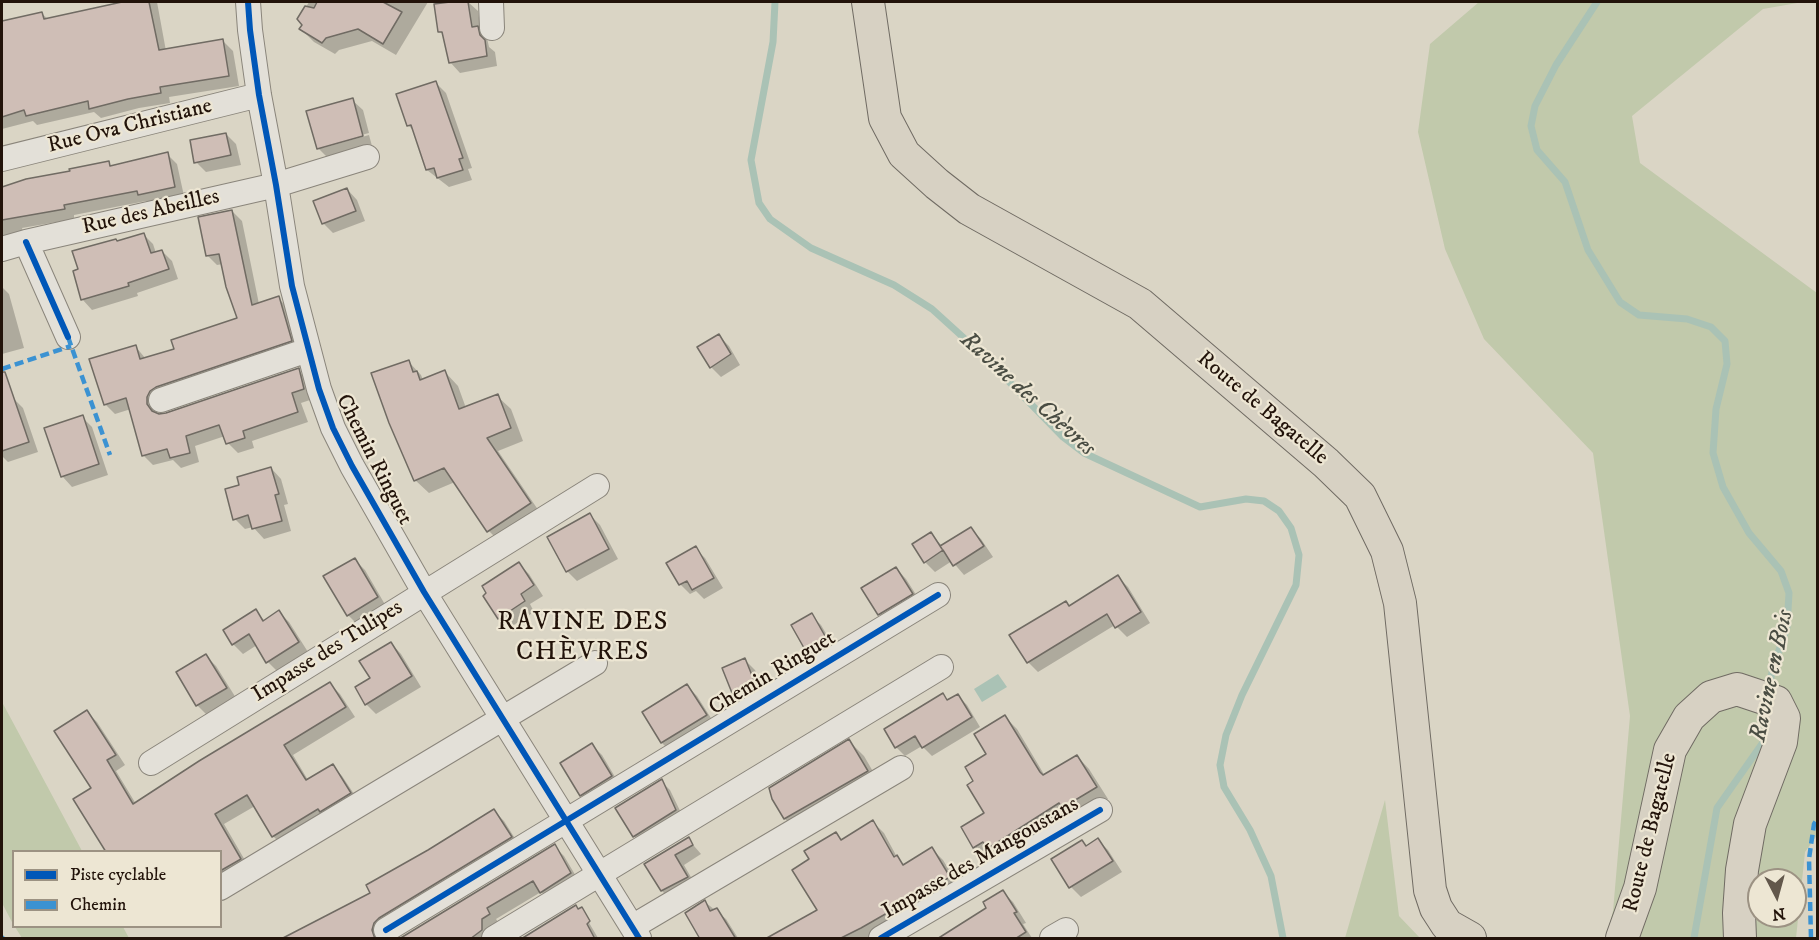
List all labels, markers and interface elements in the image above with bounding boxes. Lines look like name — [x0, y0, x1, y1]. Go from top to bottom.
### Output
street label: Rue Ova Christiane — [45, 94, 215, 160]
street label: Rue des Abeilles — [80, 184, 222, 242]
water label: Ravine des Chèvres — [953, 327, 1101, 463]
street label: Route de Bagatelle — [1191, 346, 1333, 472]
street label: Chemin Ringuet — [329, 390, 417, 530]
street label: Impasse des Tulipes — [248, 595, 408, 709]
district label: RAVINE DES CHÈVRES — [497, 608, 669, 670]
water label: Ravine en Bois — [1745, 608, 1801, 744]
street label: Chemin Ringuet — [705, 626, 841, 722]
street label: Route de Bagatelle — [1618, 751, 1684, 915]
street label: Impasse des Mangoustans — [878, 792, 1084, 926]
legend — [12, 850, 222, 928]
text: Piste cyclable — [70, 864, 166, 886]
north arrow — [1747, 868, 1807, 928]
text: Chemin — [70, 894, 126, 916]
text: N — [1771, 903, 1786, 925]

